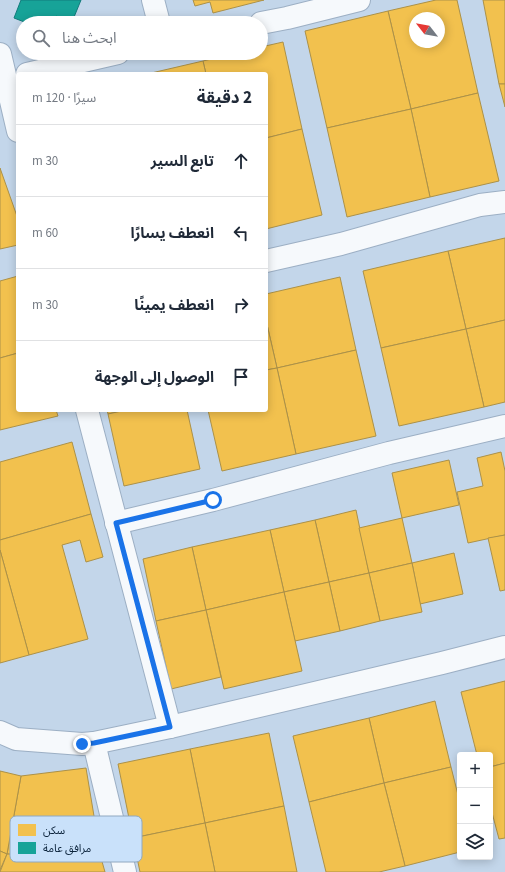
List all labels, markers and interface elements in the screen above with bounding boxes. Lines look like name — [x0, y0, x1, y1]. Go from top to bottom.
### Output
north arrow — [409, 12, 445, 48]
search box — [16, 16, 268, 60]
icon: search — [30, 27, 52, 49]
text: ابحث هنا — [62, 28, 117, 49]
text: 2 دقيقة — [197, 86, 252, 110]
text: سيرًا · 120 m — [32, 89, 96, 107]
icon: ahead — [230, 150, 252, 172]
text: تابع السير — [151, 151, 214, 172]
text: 30 m — [32, 152, 58, 170]
icon: left — [230, 222, 252, 244]
text: انعطف يسارًا — [130, 223, 214, 244]
text: 60 m — [32, 224, 58, 242]
icon: right — [230, 294, 252, 316]
text: انعطف يمينًا — [134, 295, 214, 316]
text: 30 m — [32, 296, 58, 314]
icon: arrive — [230, 366, 252, 388]
text: الوصول إلى الوجهة — [95, 367, 214, 388]
route start — [204, 491, 222, 509]
route end — [73, 735, 91, 753]
map controls — [457, 752, 493, 860]
button: + — [457, 752, 493, 788]
button: − — [457, 788, 493, 824]
legend — [10, 816, 142, 862]
text: سكن — [43, 823, 66, 838]
button: layers — [457, 824, 493, 860]
text: مرافق عامة — [43, 841, 92, 856]

